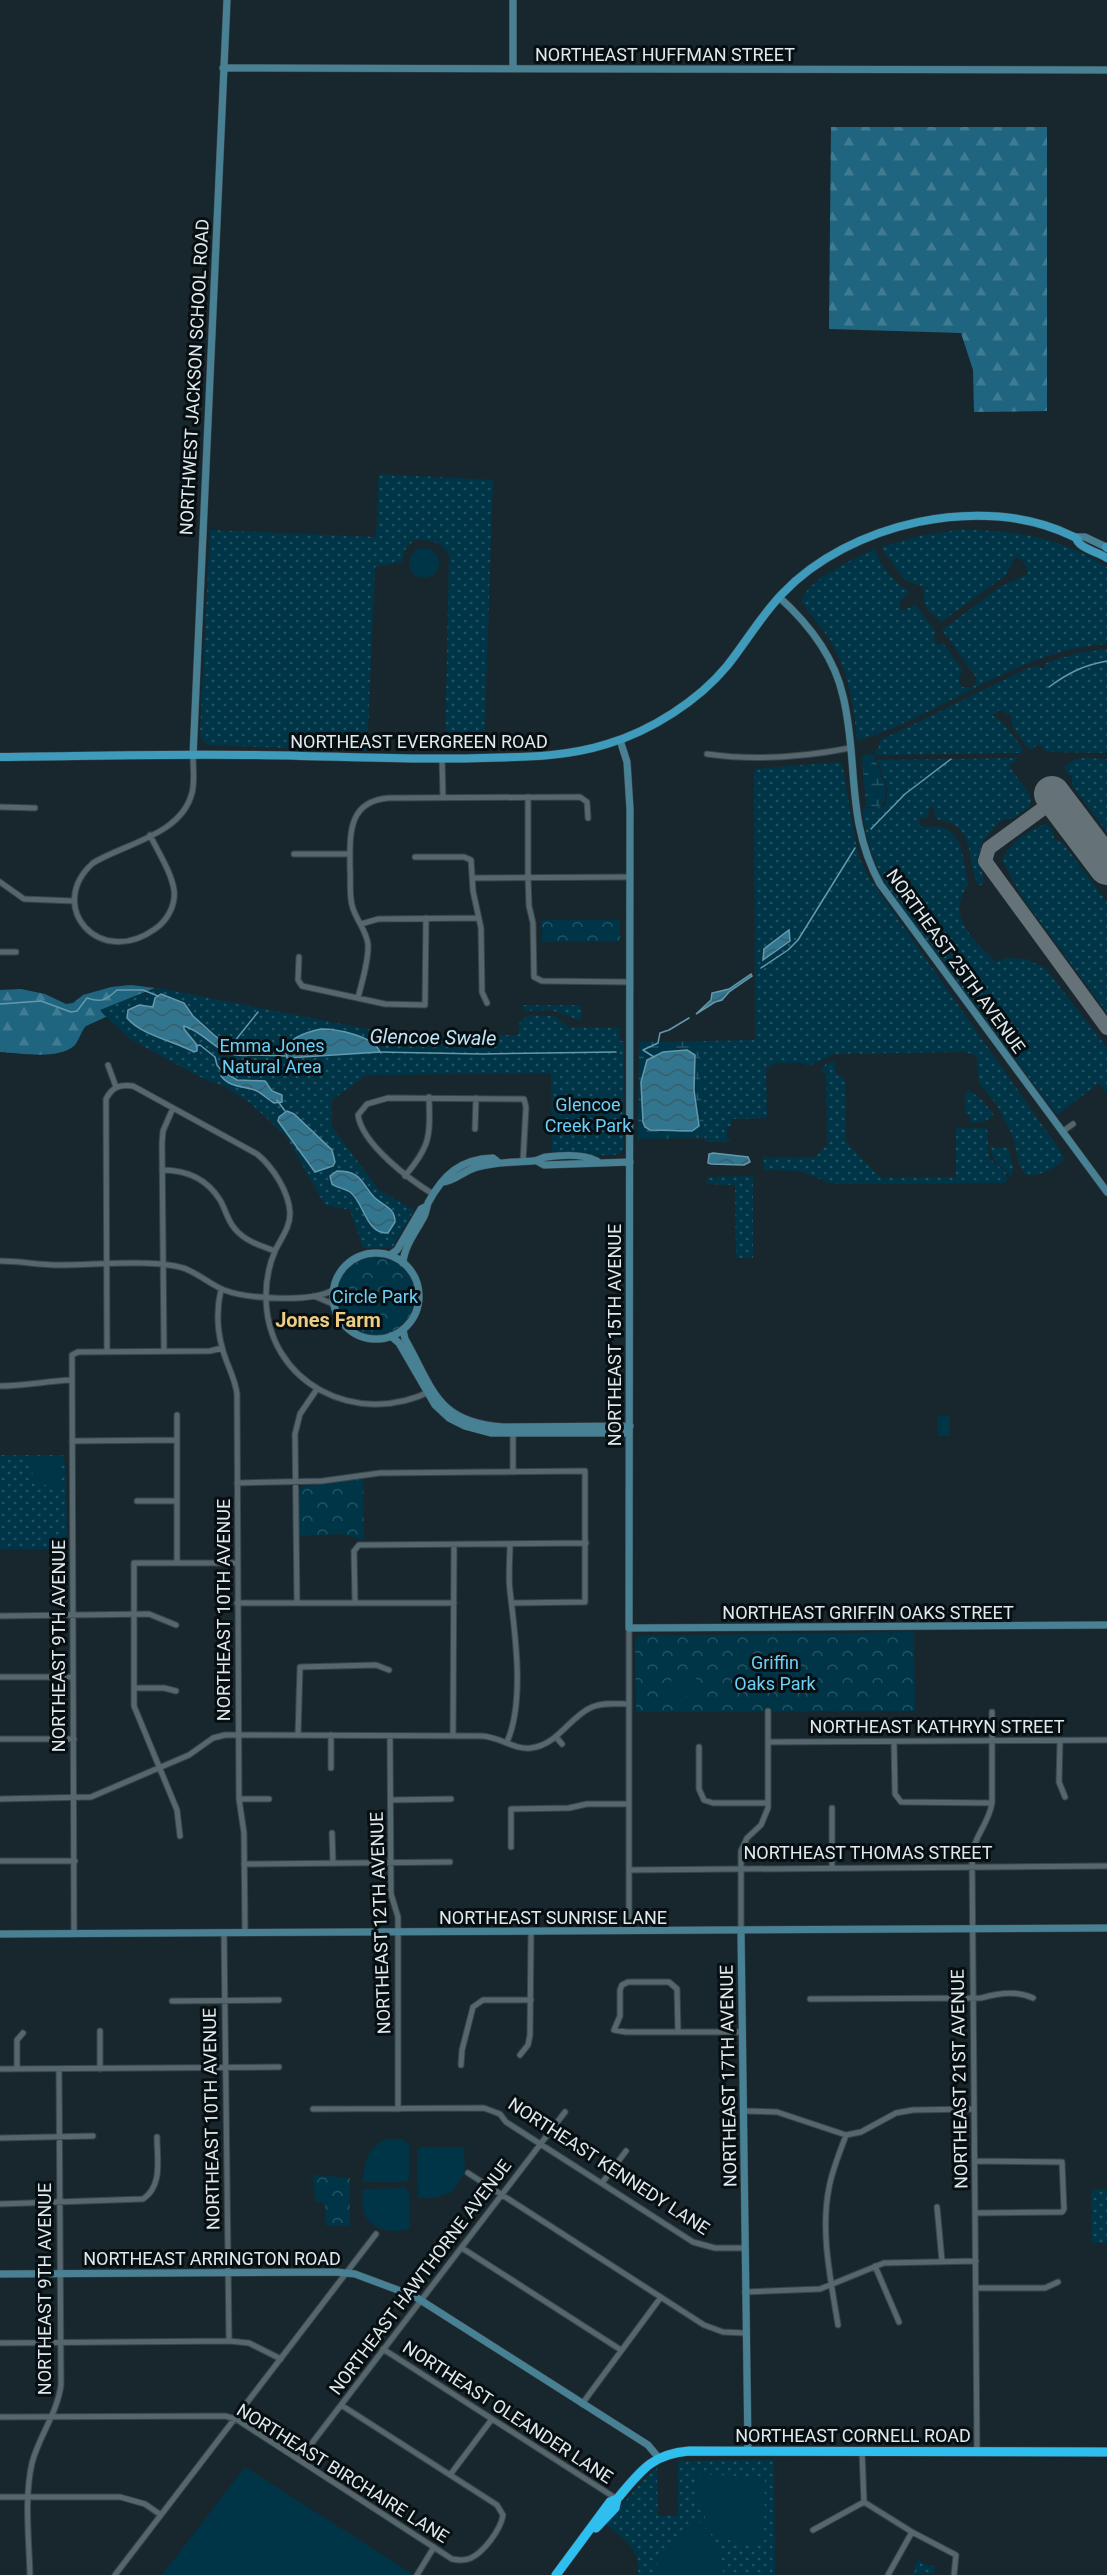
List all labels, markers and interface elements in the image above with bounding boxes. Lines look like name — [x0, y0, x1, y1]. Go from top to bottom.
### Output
street label: NORTHEAST HUFFMAN STREET — [535, 44, 795, 65]
street label: NORTHWEST JACKSON SCHOOL ROAD — [175, 218, 213, 536]
street label: NORTHEAST EVERGREEN ROAD — [290, 731, 548, 752]
street label: NORTHEAST 25TH AVENUE — [882, 865, 1030, 1057]
water label: Glencoe Swale — [369, 1024, 497, 1050]
park label: Emma Jones Natural Area — [219, 1035, 325, 1077]
park label: Glencoe Creek Park — [545, 1094, 632, 1136]
street label: NORTHEAST 15TH AVENUE — [604, 1224, 625, 1446]
park label: Circle Park — [332, 1286, 419, 1307]
district label: Jones Farm — [275, 1308, 381, 1332]
street label: NORTHEAST 10TH AVENUE — [213, 1499, 234, 1721]
street label: NORTHEAST 9TH AVENUE — [48, 1540, 69, 1752]
street label: NORTHEAST GRIFFIN OAKS STREET — [722, 1602, 1014, 1623]
park label: Griffin Oaks Park — [734, 1652, 817, 1694]
street label: NORTHEAST KATHRYN STREET — [810, 1716, 1065, 1737]
street label: NORTHEAST 12TH AVENUE — [366, 1811, 394, 2035]
street label: NORTHEAST THOMAS STREET — [744, 1842, 993, 1863]
street label: NORTHEAST SUNRISE LANE — [439, 1907, 667, 1928]
street label: NORTHEAST 17TH AVENUE — [716, 1965, 740, 2187]
street label: NORTHEAST 21ST AVENUE — [947, 1969, 971, 2189]
street label: NORTHEAST 10TH AVENUE — [199, 2008, 223, 2230]
street label: NORTHEAST KENNEDY LANE — [505, 2093, 713, 2239]
street label: NORTHEAST HAWTHORNE AVENUE — [325, 2155, 515, 2399]
street label: NORTHEAST 9TH AVENUE — [34, 2183, 55, 2395]
street label: NORTHEAST ARRINGTON ROAD — [83, 2248, 341, 2269]
street label: NORTHEAST OLEANDER LANE — [399, 2336, 617, 2488]
street label: NORTHEAST BIRCHAIRE LANE — [233, 2399, 453, 2547]
street label: NORTHEAST CORNELL ROAD — [735, 2425, 971, 2446]

